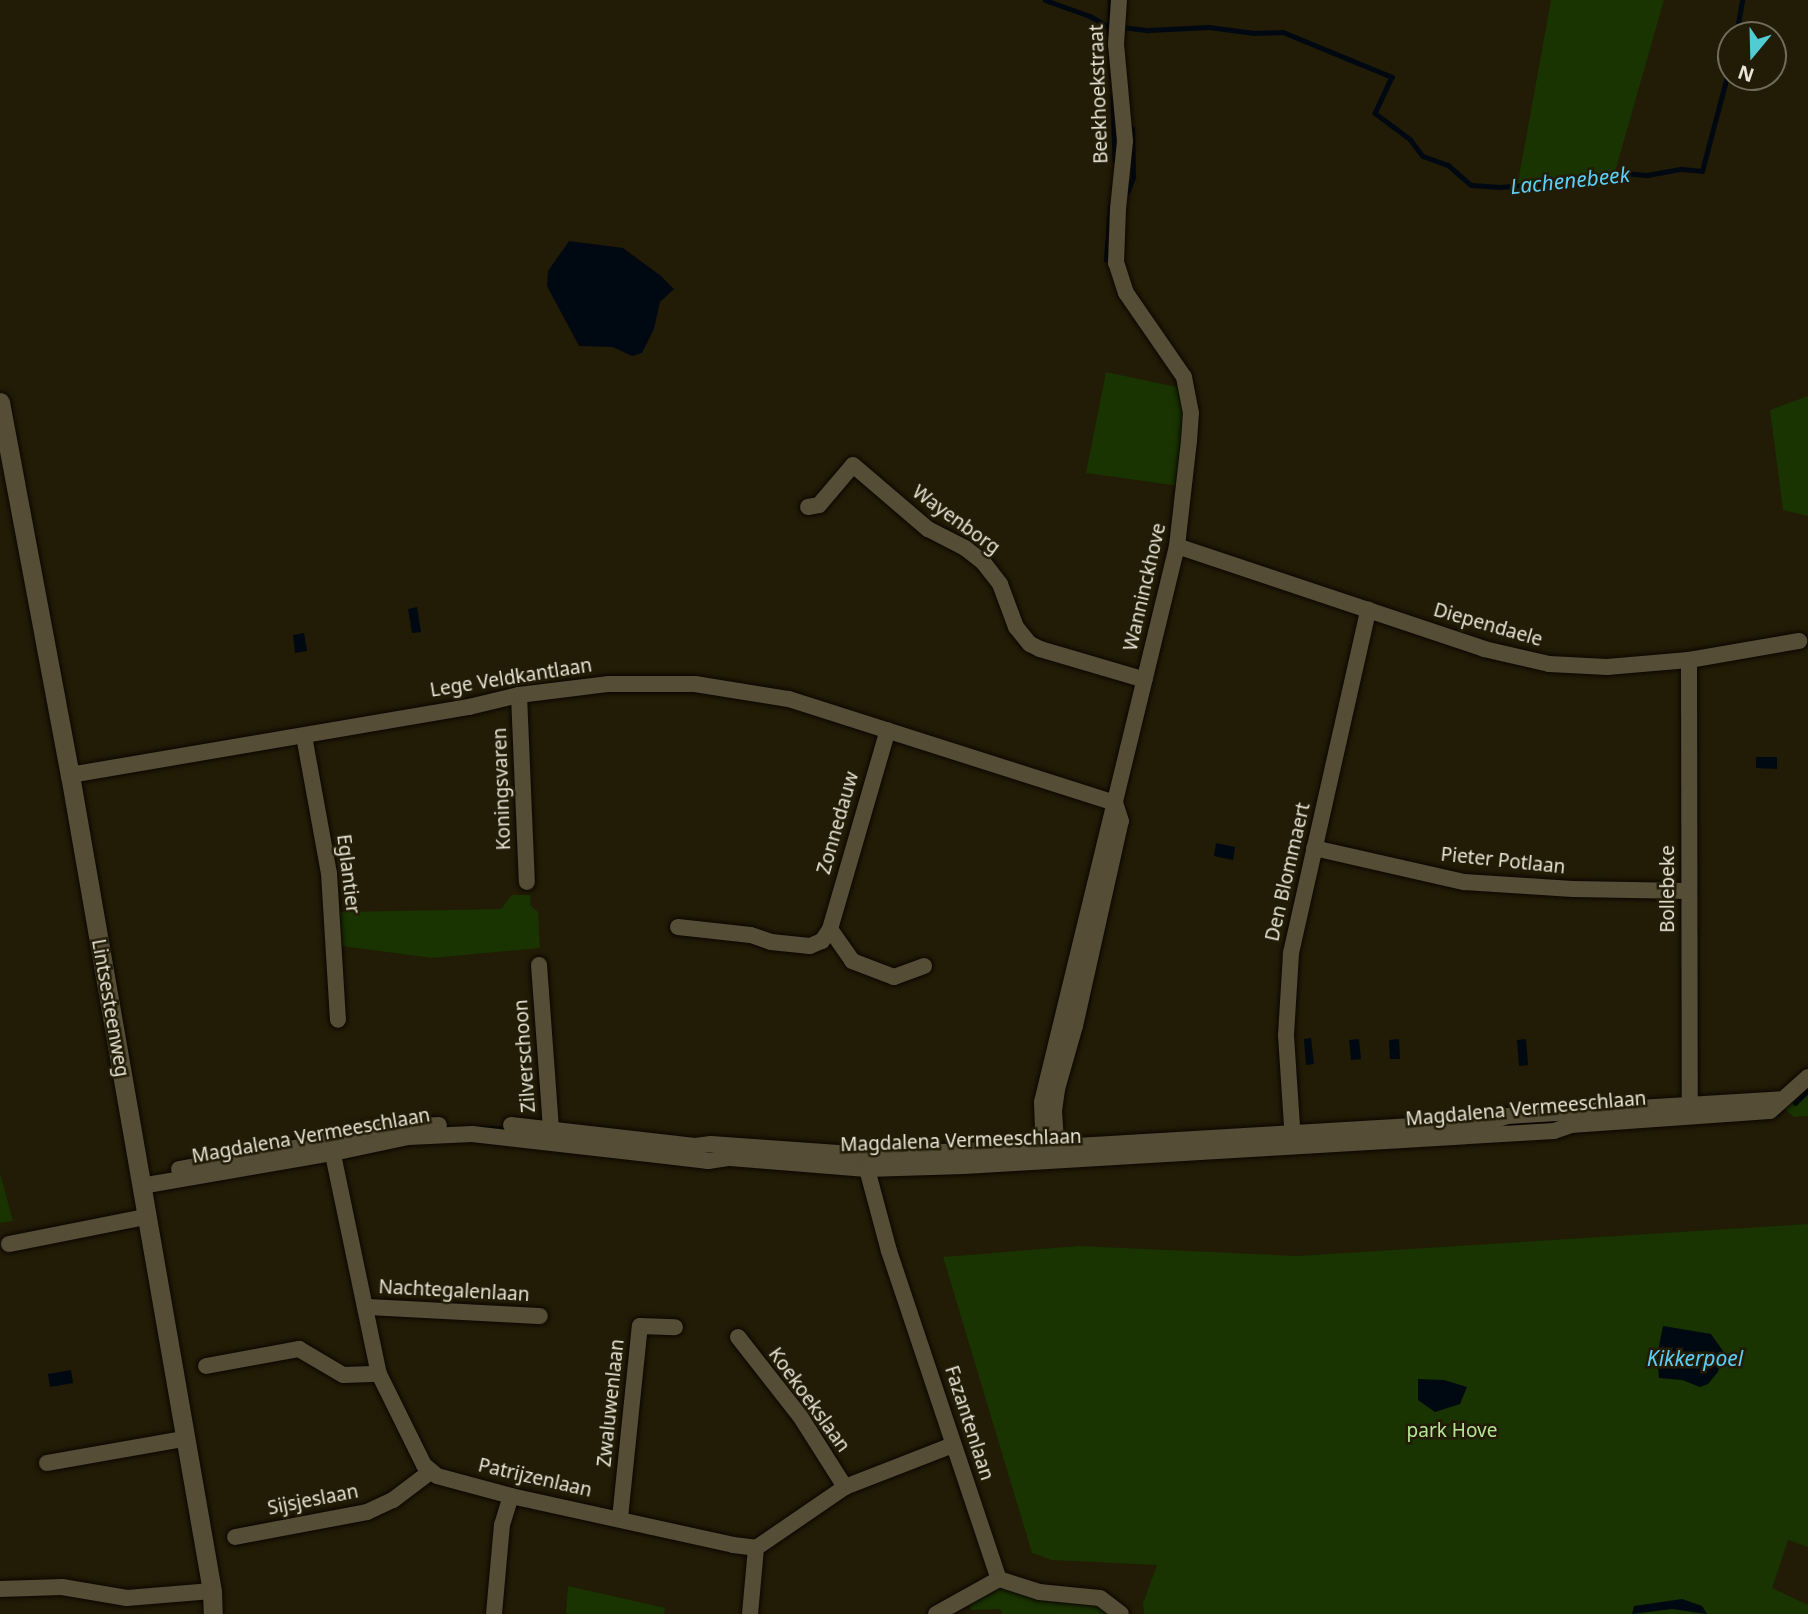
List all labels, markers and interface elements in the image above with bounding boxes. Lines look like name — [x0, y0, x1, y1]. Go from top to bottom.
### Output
north arrow — [1717, 21, 1787, 91]
street label: Beekhoekstraat — [1085, 24, 1113, 164]
text: N — [1734, 59, 1757, 89]
water label: Lachenebeek — [1509, 161, 1631, 199]
street label: Wayenborg — [908, 481, 1004, 559]
street label: Wanninckhove — [1119, 521, 1171, 653]
street label: Diependaele — [1431, 599, 1545, 651]
street label: Lege Veldkantlaan — [428, 654, 594, 702]
street label: Koningsvaren — [488, 727, 516, 851]
street label: Zonnedauw — [812, 769, 864, 877]
street label: Den Blommaert — [1261, 800, 1315, 944]
street label: Eglantier — [332, 833, 364, 915]
street label: Pieter Potlaan — [1440, 843, 1566, 879]
street label: Bollebeke — [1657, 845, 1679, 933]
street label: Lintsesteenweg — [87, 937, 133, 1079]
street label: Zilverschoon — [510, 999, 540, 1113]
street label: Magdalena Vermeeschlaan — [1405, 1087, 1647, 1131]
street label: Magdalena Vermeeschlaan — [190, 1104, 432, 1168]
street label: Magdalena Vermeeschlaan — [840, 1125, 1082, 1157]
street label: Nachtegalenlaan — [378, 1276, 530, 1306]
street label: Zwaluwenlaan — [593, 1338, 629, 1468]
street label: Koekoekslaan — [763, 1343, 855, 1457]
water label: Kikkerpoel — [1647, 1345, 1743, 1371]
street label: Fazantenlaan — [940, 1363, 998, 1483]
park label: park Hove — [1407, 1420, 1497, 1442]
street label: Patrijzenlaan — [476, 1454, 594, 1502]
street label: Sijsjeslaan — [266, 1480, 360, 1520]

